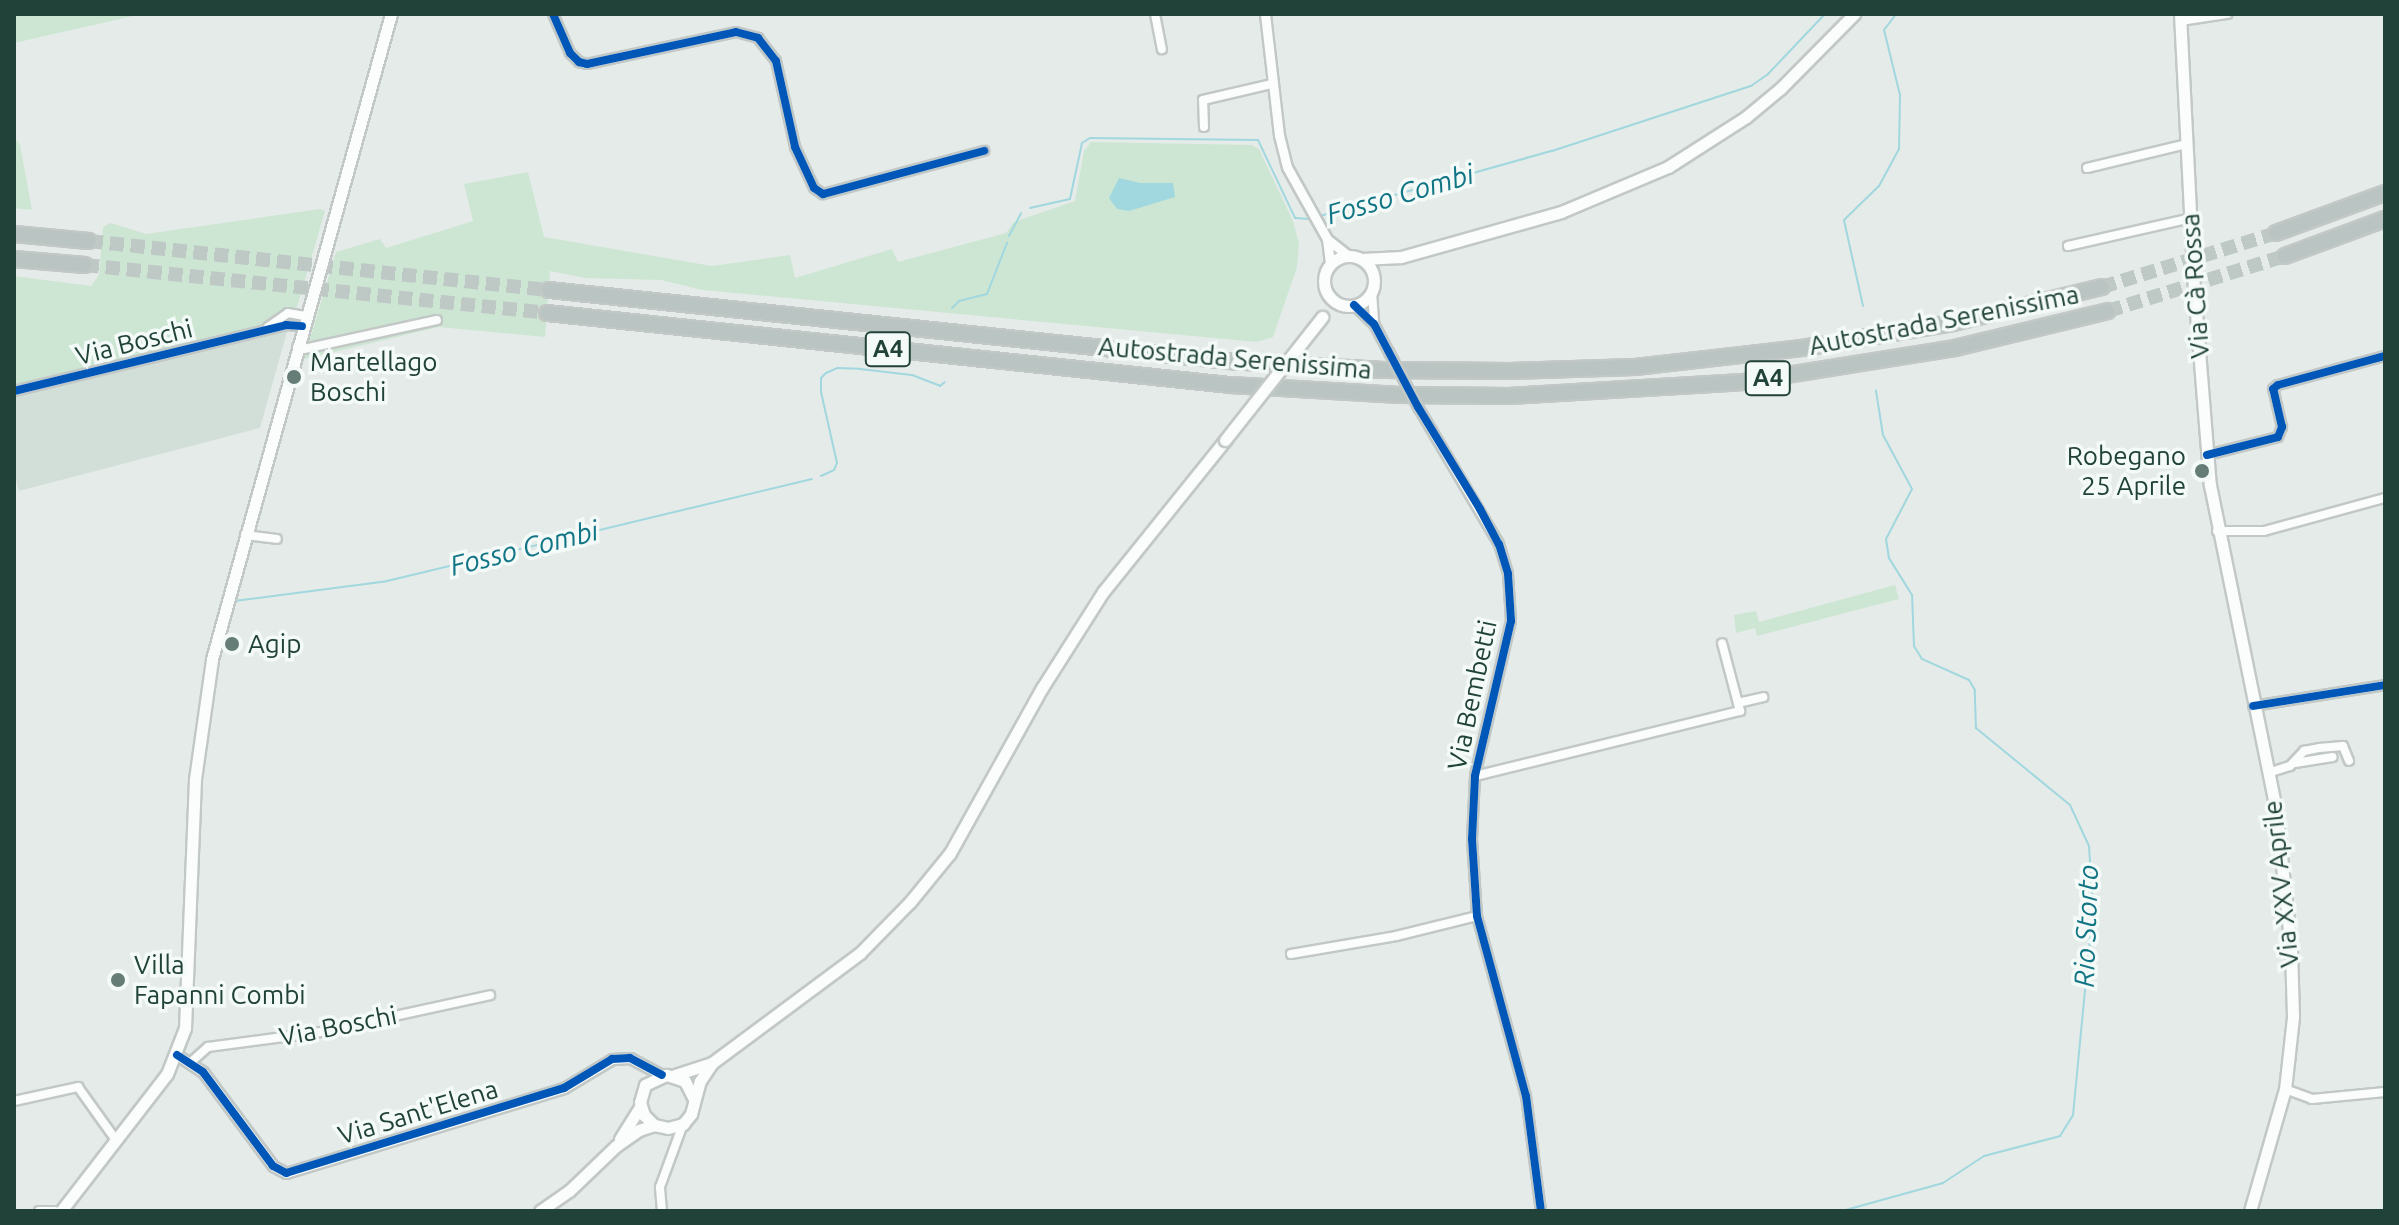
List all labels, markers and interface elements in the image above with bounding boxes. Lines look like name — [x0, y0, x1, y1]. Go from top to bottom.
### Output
water label: Fosso Combi — [1322, 157, 1478, 231]
street label: Via Cà Rossa — [2174, 212, 2216, 360]
street label: Autostrada Serenissima — [1806, 279, 2082, 361]
street label: Via Boschi — [72, 312, 196, 372]
road number: A4 — [864, 329, 912, 369]
street label: Autostrada Serenissima — [1097, 331, 1373, 385]
place label: Martellago Boschi — [310, 346, 438, 408]
road number: A4 — [1744, 358, 1792, 398]
marker: Martellago Boschi — [285, 368, 303, 386]
place label: Robegano 25 Aprile — [2067, 440, 2186, 502]
marker: Robegano 25 Aprile — [2193, 462, 2211, 480]
water label: Fosso Combi — [446, 513, 602, 583]
street label: Via Bembetti — [1441, 617, 1503, 773]
place label: Agip — [248, 628, 301, 660]
marker: Agip — [223, 635, 241, 653]
street label: Via XXV Aprile — [2257, 799, 2305, 969]
water label: Rio Storto — [2067, 864, 2105, 988]
place label: Villa Fapanni Combi — [134, 949, 306, 1010]
marker: Villa Fapanni Combi — [109, 971, 127, 989]
street label: Via Boschi — [277, 999, 399, 1053]
street label: Via Sant'Elena — [334, 1073, 502, 1151]

